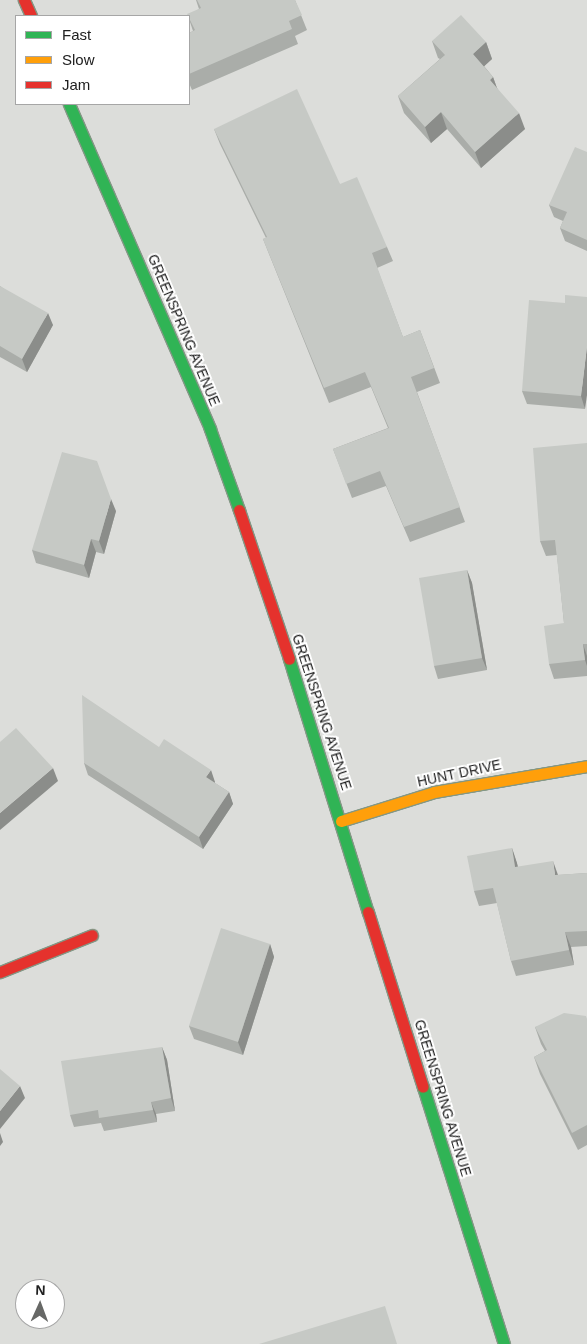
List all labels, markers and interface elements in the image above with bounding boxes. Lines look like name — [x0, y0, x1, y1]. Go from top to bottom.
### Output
legend — [15, 15, 190, 105]
text: Fast — [62, 26, 91, 43]
text: Slow — [62, 51, 95, 68]
text: Jam — [62, 76, 90, 93]
street label: GREENSPRING AVENUE — [144, 251, 224, 409]
street label: GREENSPRING AVENUE — [289, 631, 355, 793]
street label: HUNT DRIVE — [415, 756, 503, 790]
street label: GREENSPRING AVENUE — [411, 1017, 475, 1179]
north arrow — [15, 1279, 65, 1329]
text: N — [35, 1282, 46, 1298]

